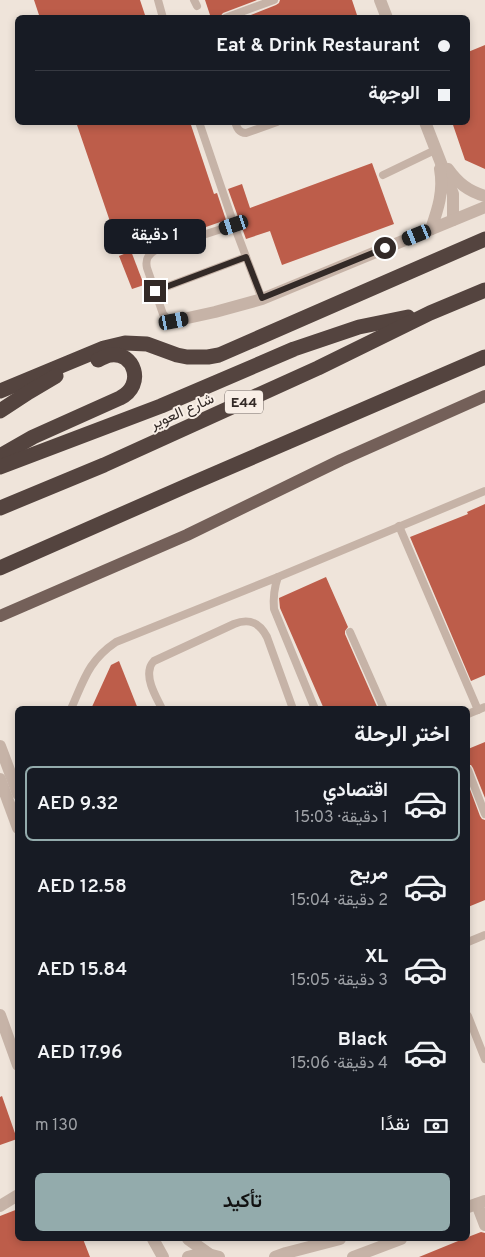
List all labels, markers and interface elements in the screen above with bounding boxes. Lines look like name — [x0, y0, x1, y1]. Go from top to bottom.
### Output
text: Eat & Drink Restaurant — [216, 34, 420, 58]
text: الوجهة — [368, 82, 420, 106]
car — [217, 213, 250, 237]
callout: 1 دقيقة — [104, 218, 206, 254]
car — [400, 222, 433, 248]
text: 1 دقيقة — [131, 226, 179, 246]
route start — [374, 237, 396, 259]
route end — [144, 280, 166, 302]
car — [157, 311, 190, 331]
street label: شارع العوير — [147, 390, 218, 435]
road number: E44 — [225, 391, 263, 414]
text: اختر الرحلة — [354, 722, 450, 749]
text: اقتصادي — [323, 779, 388, 803]
icon: car — [403, 781, 448, 826]
text: AED 9.32 — [37, 792, 118, 816]
text: 1 دقيقة · 15:03 — [294, 808, 388, 828]
text: مريح — [350, 862, 388, 886]
icon: car — [403, 864, 448, 909]
text: AED 12.58 — [37, 875, 127, 899]
text: 2 دقيقة · 15:04 — [290, 891, 388, 911]
text: XL — [365, 945, 388, 969]
icon: car — [403, 947, 448, 992]
text: AED 15.84 — [37, 958, 127, 982]
text: 3 دقيقة · 15:05 — [290, 971, 388, 991]
text: Black — [338, 1028, 388, 1052]
icon: car — [403, 1030, 448, 1075]
text: AED 17.96 — [37, 1041, 123, 1065]
text: 4 دقيقة · 15:06 — [290, 1054, 388, 1074]
icon: cash — [422, 1112, 450, 1140]
text: نقدًا — [381, 1113, 410, 1137]
text: 130 m — [35, 1116, 78, 1136]
button: تأكيد — [35, 1173, 450, 1231]

